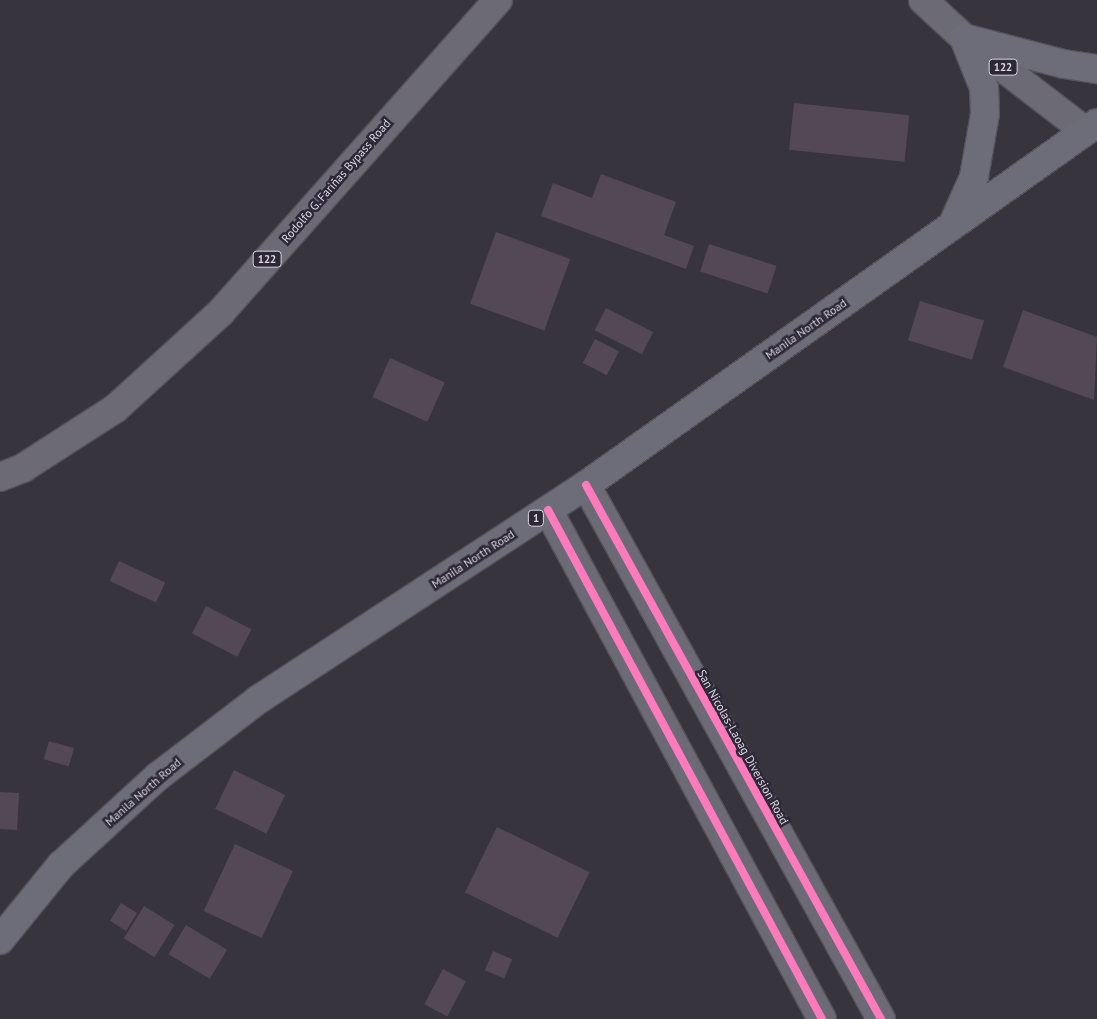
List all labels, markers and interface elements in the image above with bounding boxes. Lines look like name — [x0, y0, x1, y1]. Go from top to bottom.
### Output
road number: 122 — [988, 58, 1018, 76]
street label: Rodolfo G. Fariñas Bypass Road — [278, 116, 394, 246]
road number: 122 — [252, 250, 282, 268]
street label: Manila North Road — [763, 296, 849, 362]
road number: 1 — [527, 509, 545, 526]
street label: Manila North Road — [429, 527, 517, 591]
street label: San Nicolas-Laoag Diversion Road — [694, 667, 792, 827]
street label: Manila North Road — [102, 755, 184, 829]

